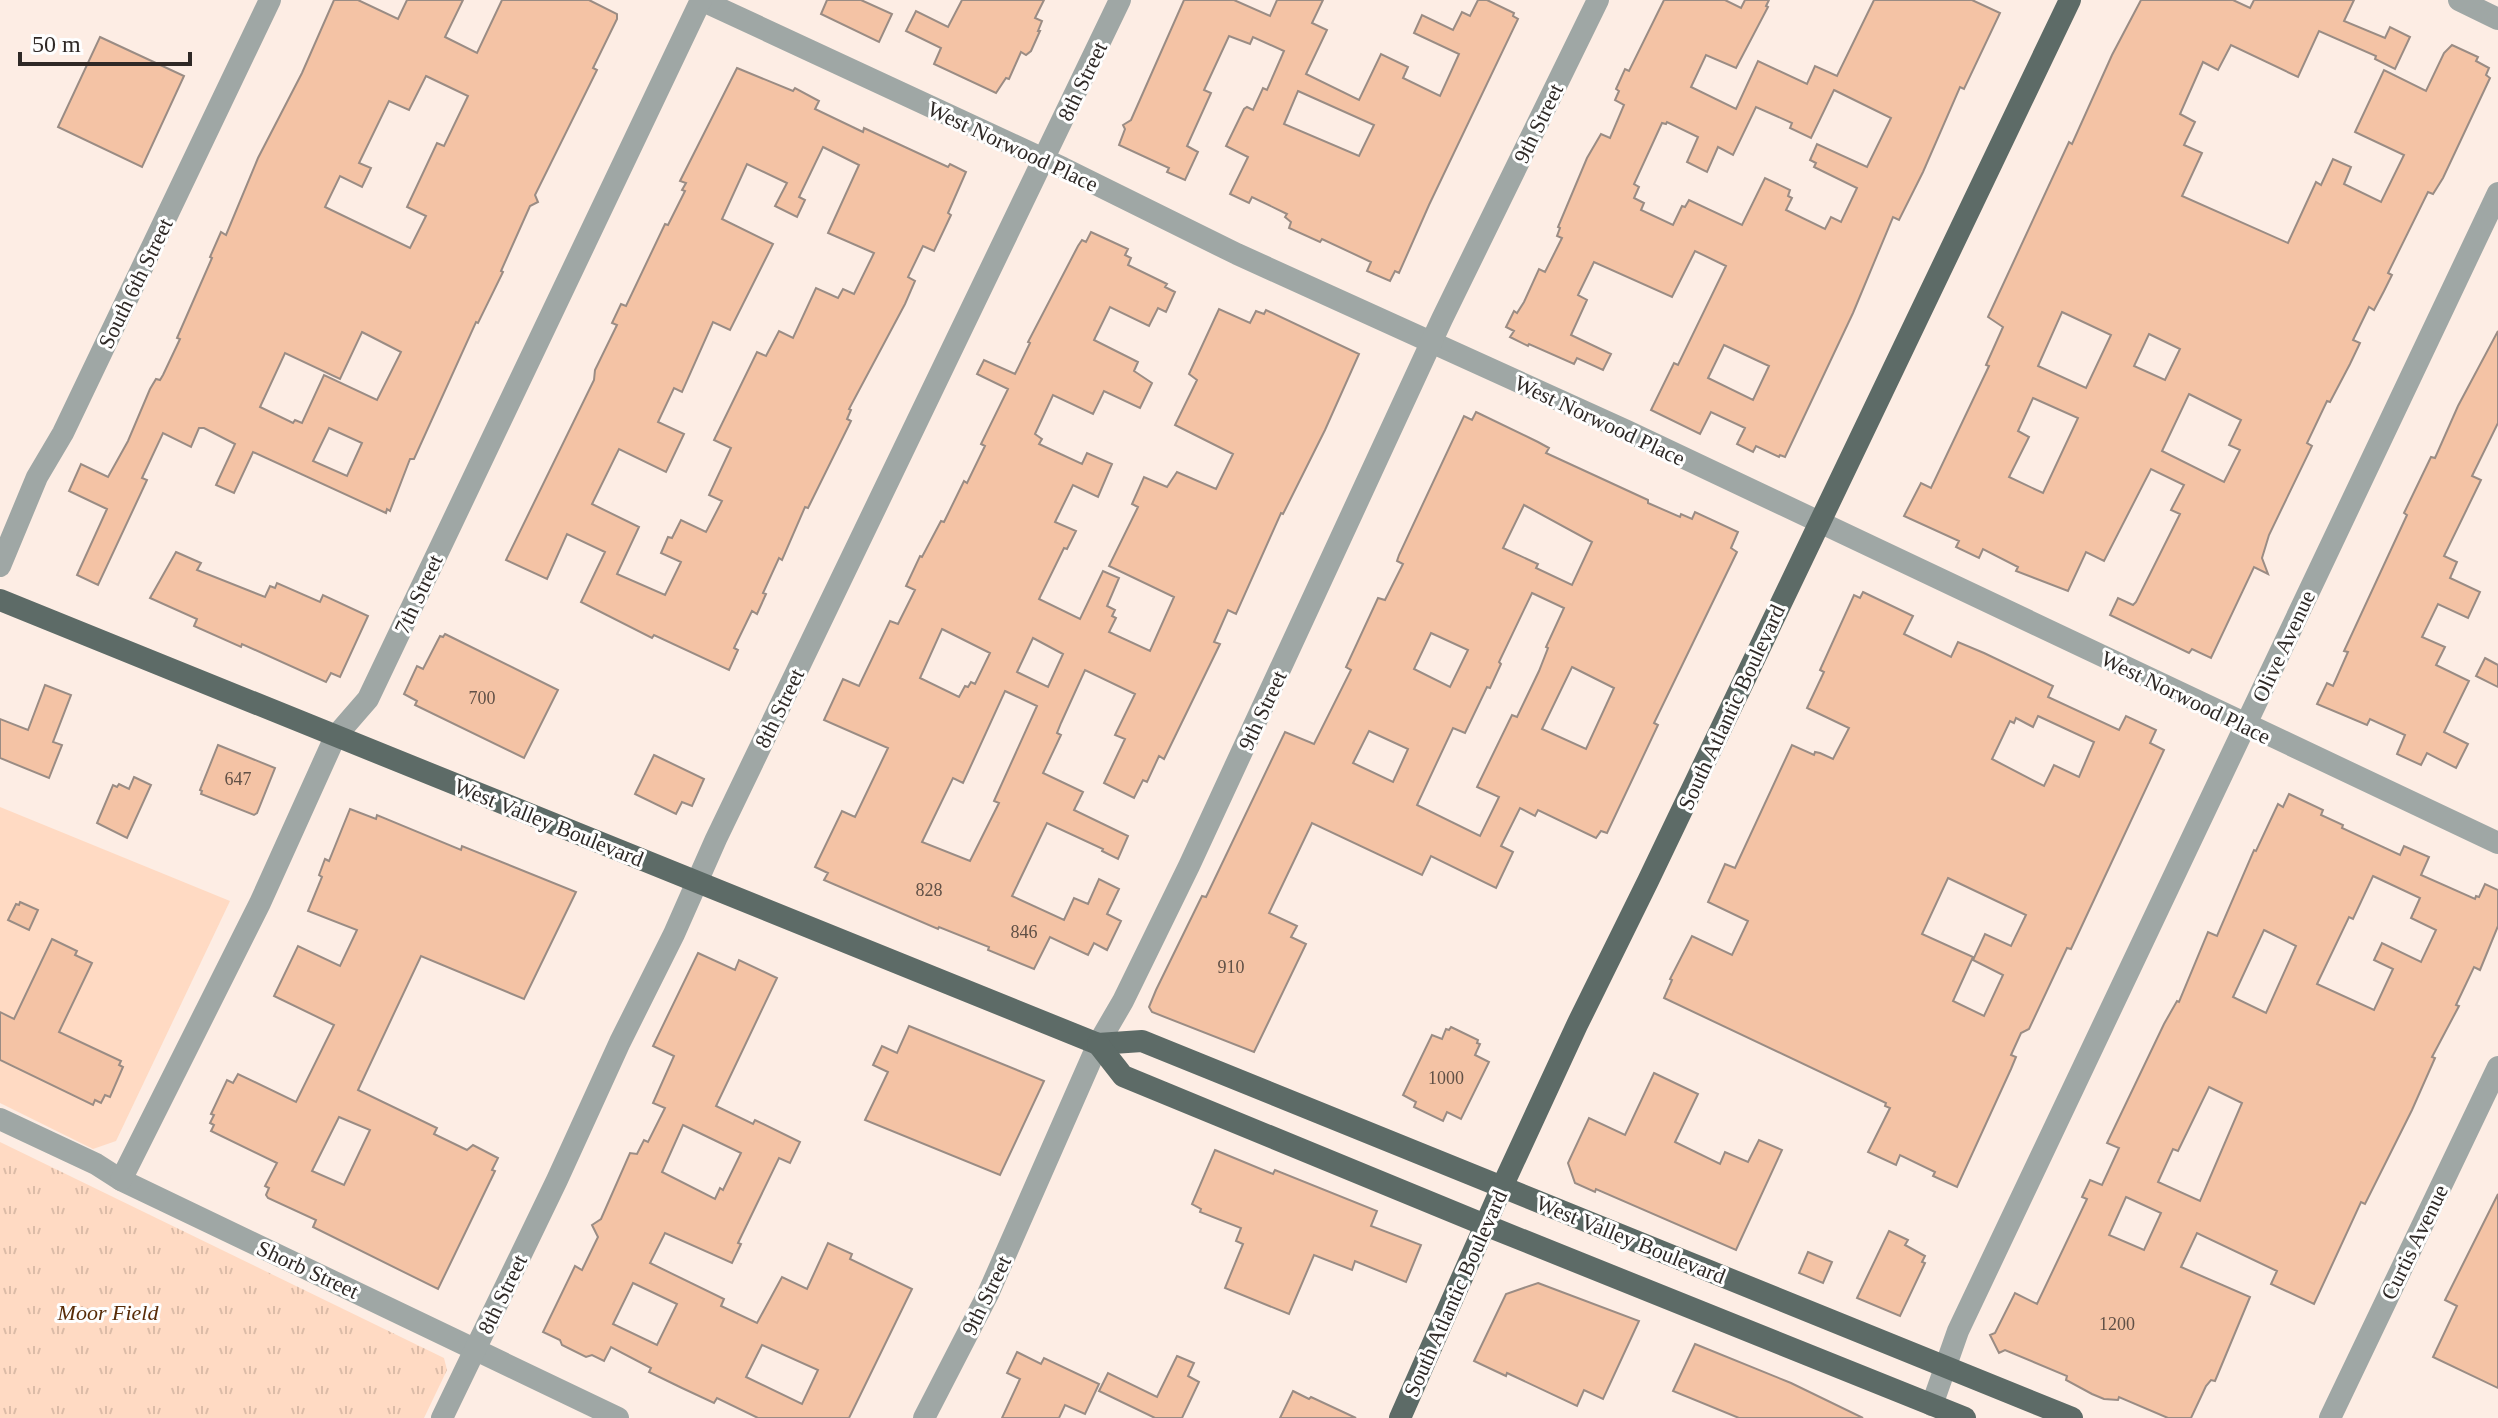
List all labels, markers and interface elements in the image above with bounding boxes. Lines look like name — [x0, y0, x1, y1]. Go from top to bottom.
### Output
scale bar — [20, 16, 190, 66]
text: 50 m — [32, 31, 81, 57]
street label: 8th Street — [1053, 38, 1112, 125]
street label: 9th Street — [1509, 80, 1568, 167]
street label: West Norwood Place — [924, 96, 1102, 197]
street label: South 6th Street — [93, 214, 178, 352]
street label: West Norwood Place — [1511, 370, 1689, 471]
street label: 7th Street — [389, 550, 448, 638]
street label: Olive Avenue — [2247, 587, 2320, 706]
street label: South Atlantic Boulevard — [1673, 601, 1790, 814]
street label: West Norwood Place — [2097, 646, 2274, 749]
street label: 8th Street — [750, 665, 809, 752]
street label: 9th Street — [1233, 666, 1292, 754]
house number: 700 — [469, 688, 496, 708]
house number: 647 — [225, 769, 252, 789]
street label: West Valley Boulevard — [451, 773, 647, 872]
house number: 828 — [916, 880, 943, 900]
house number: 846 — [1011, 922, 1038, 942]
house number: 910 — [1218, 957, 1245, 977]
house number: 1000 — [1428, 1068, 1464, 1088]
street label: Curtis Avenue — [2376, 1181, 2453, 1304]
street label: South Atlantic Boulevard — [1399, 1186, 1512, 1400]
street label: West Valley Boulevard — [1533, 1190, 1729, 1289]
street label: Shorb Street — [253, 1235, 363, 1304]
street label: 8th Street — [473, 1251, 532, 1338]
street label: 9th Street — [957, 1252, 1016, 1339]
park label: Moor Field — [57, 1300, 159, 1325]
house number: 1200 — [2099, 1314, 2135, 1334]

